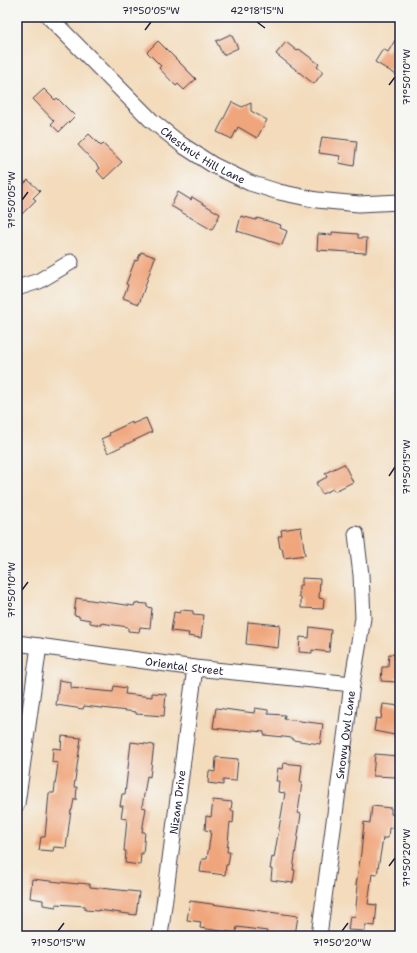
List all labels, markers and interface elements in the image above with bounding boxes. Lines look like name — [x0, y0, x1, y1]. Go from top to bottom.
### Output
text: 71°50'05"W — [122, 4, 180, 17]
text: 42°18'15"N — [230, 4, 284, 17]
text: 71°50'10"W — [400, 48, 413, 105]
street label: Chestnut Hill Lane — [157, 123, 248, 187]
text: 71°50'05"W — [5, 171, 18, 229]
text: 71°50'15"W — [400, 439, 413, 495]
text: 71°50'10"W — [5, 561, 18, 618]
street label: Oriental Street — [144, 654, 225, 678]
street label: Snowy Owl Lane — [332, 689, 359, 780]
street label: Nizam Drive — [166, 769, 189, 835]
text: 71°50'20"W — [400, 828, 413, 887]
text: 71°50'15"W — [30, 936, 86, 949]
text: 71°50'20"W — [313, 936, 372, 949]

